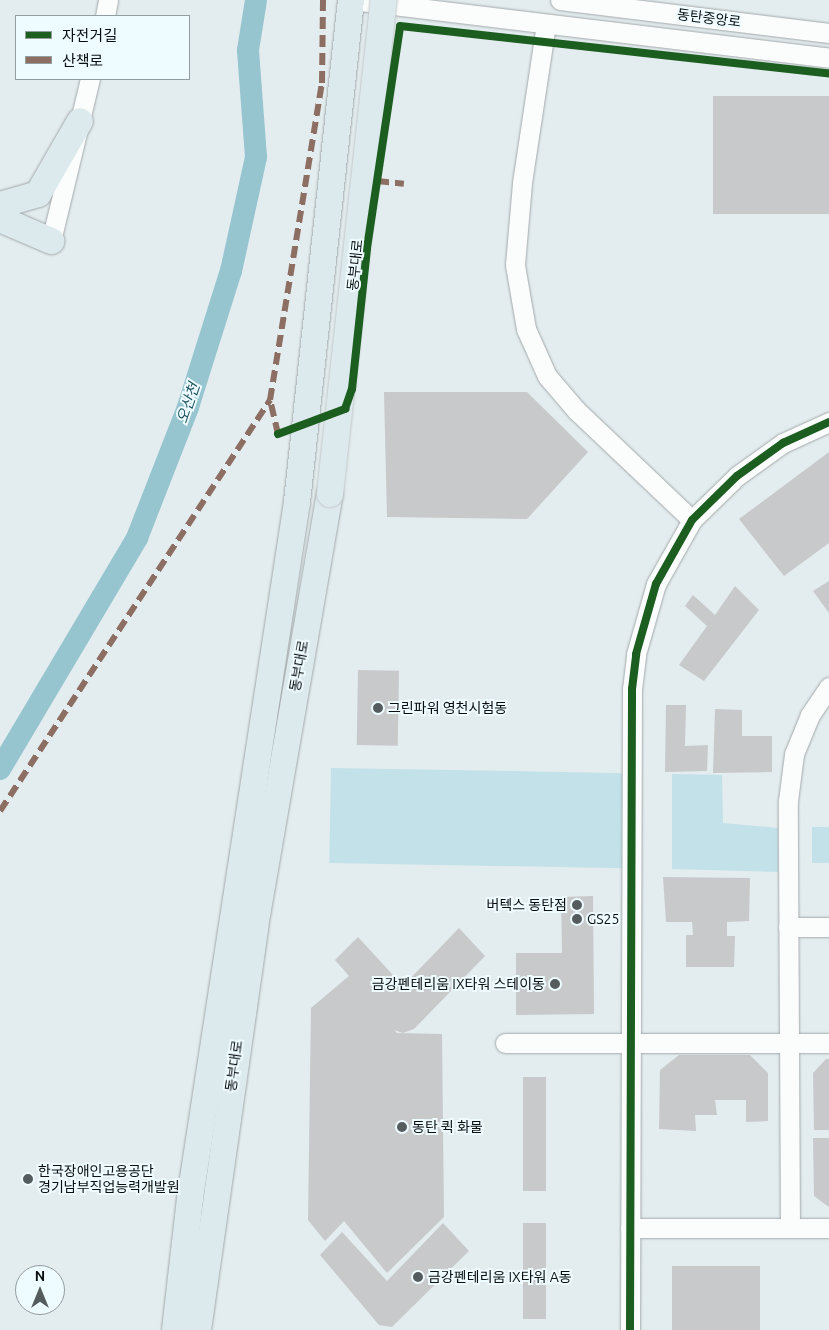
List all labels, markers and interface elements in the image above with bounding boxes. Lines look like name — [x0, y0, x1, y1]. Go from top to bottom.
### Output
street label: 동탄중앙로 — [676, 6, 742, 30]
legend — [15, 15, 190, 80]
text: 자전거길 — [62, 27, 117, 44]
text: 산책로 — [62, 52, 103, 69]
street label: 동부대로 — [344, 239, 366, 291]
water label: 오산천 — [173, 380, 203, 426]
street label: 동부대로 — [286, 639, 312, 693]
place label: 그린파워 영천시험동 — [388, 700, 507, 716]
marker: 그린파워 영천시험동 — [372, 702, 384, 714]
place label: 버텍스 동탄점 — [487, 897, 567, 913]
marker: 버텍스 동탄점 — [571, 899, 583, 911]
place label: GS25 — [587, 911, 619, 927]
marker: GS25 — [571, 913, 583, 925]
place label: 금강펜테리움 IX타워 스테이동 — [372, 976, 545, 992]
marker: 금강펜테리움 IX타워 스테이동 — [549, 978, 561, 990]
street label: 동부대로 — [222, 1039, 246, 1093]
place label: 동탄 퀵 화물 — [412, 1119, 483, 1135]
marker: 동탄 퀵 화물 — [396, 1121, 408, 1133]
place label: 한국장애인고용공단 경기남부직업능력개발원 — [38, 1163, 180, 1196]
marker: 한국장애인고용공단 경기남부직업능력개발원 — [22, 1173, 34, 1185]
north arrow — [15, 1265, 65, 1315]
text: N — [35, 1268, 45, 1284]
place label: 금강펜테리움 IX타워 A동 — [428, 1269, 572, 1285]
marker: 금강펜테리움 IX타워 A동 — [412, 1271, 424, 1283]

